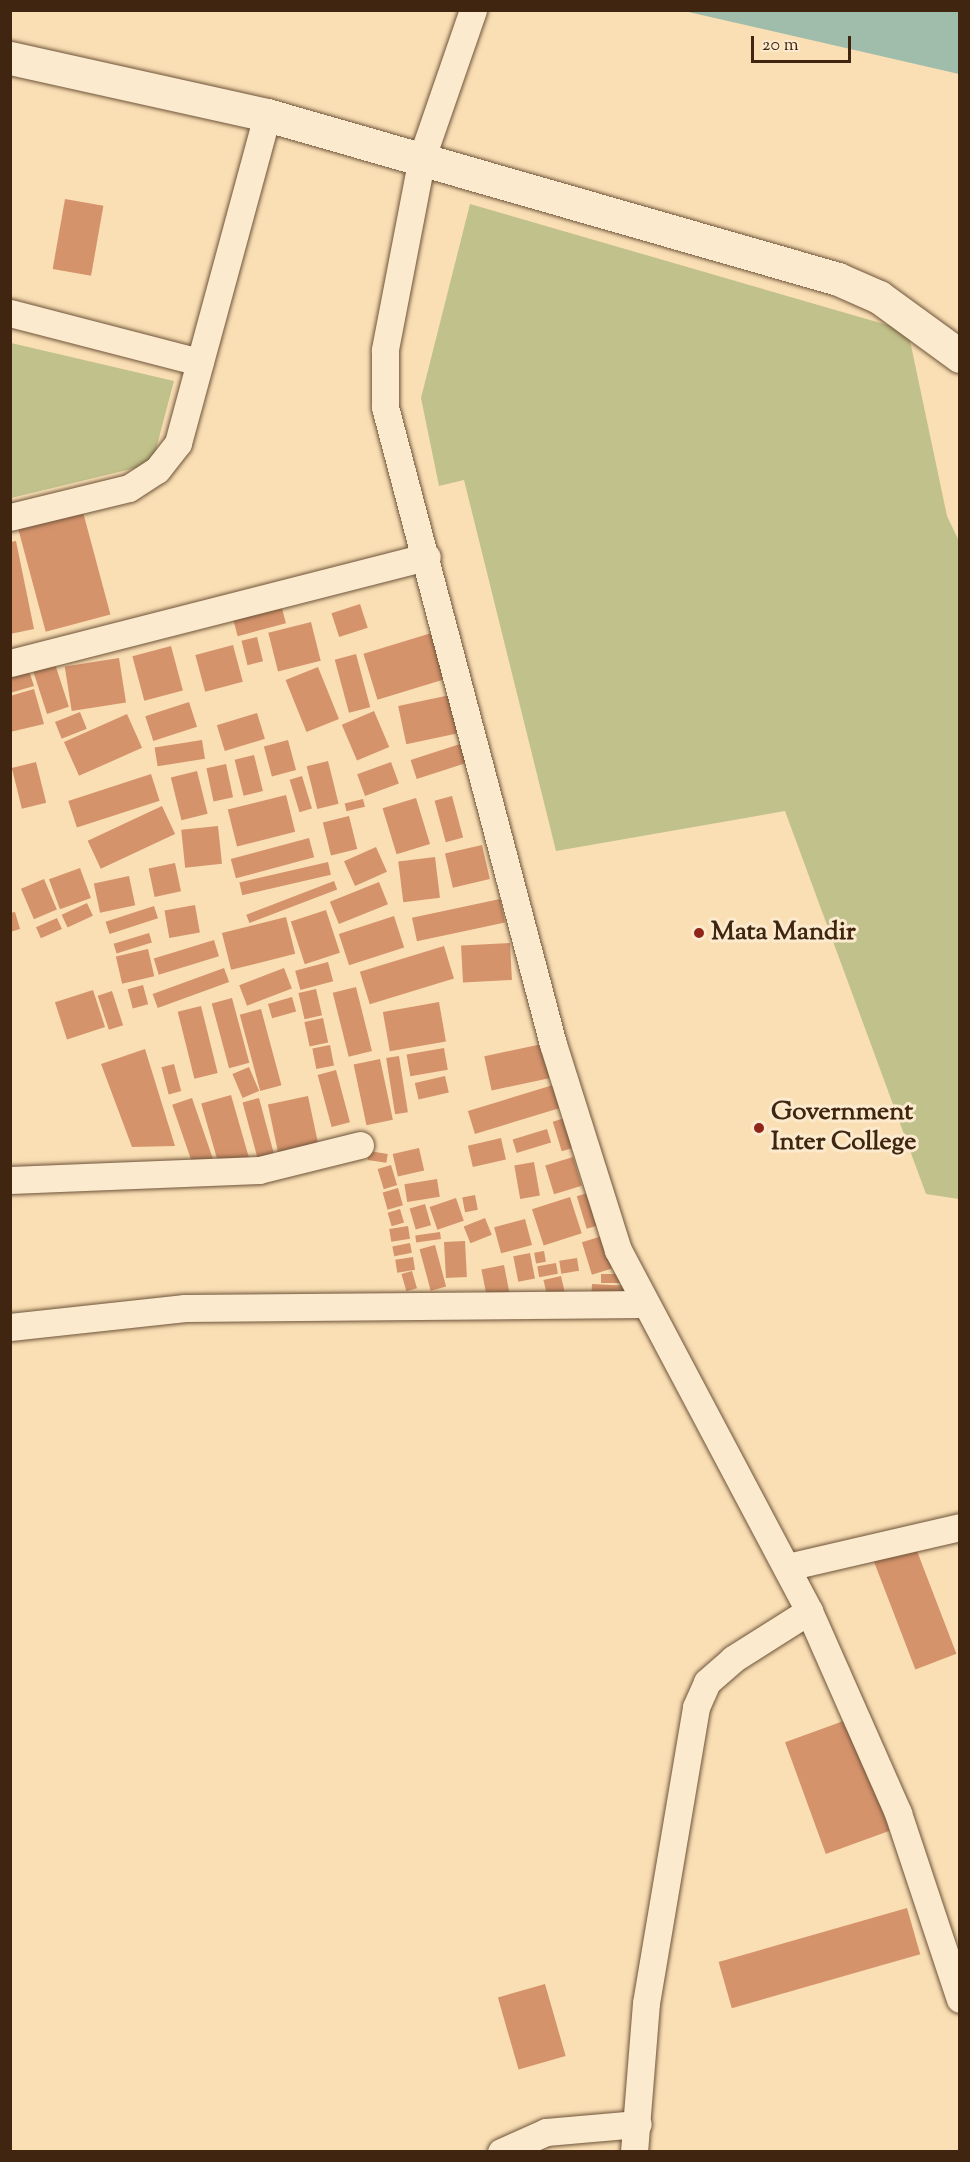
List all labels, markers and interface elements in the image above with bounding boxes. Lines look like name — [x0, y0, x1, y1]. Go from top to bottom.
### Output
scale bar — [754, 24, 854, 62]
text: 20 m — [762, 33, 799, 59]
place label: Mata Mandir — [711, 917, 856, 949]
marker: Mata Mandir — [692, 926, 706, 940]
place label: Government Inter College — [771, 1097, 916, 1158]
marker: Government Inter College — [752, 1121, 766, 1135]

